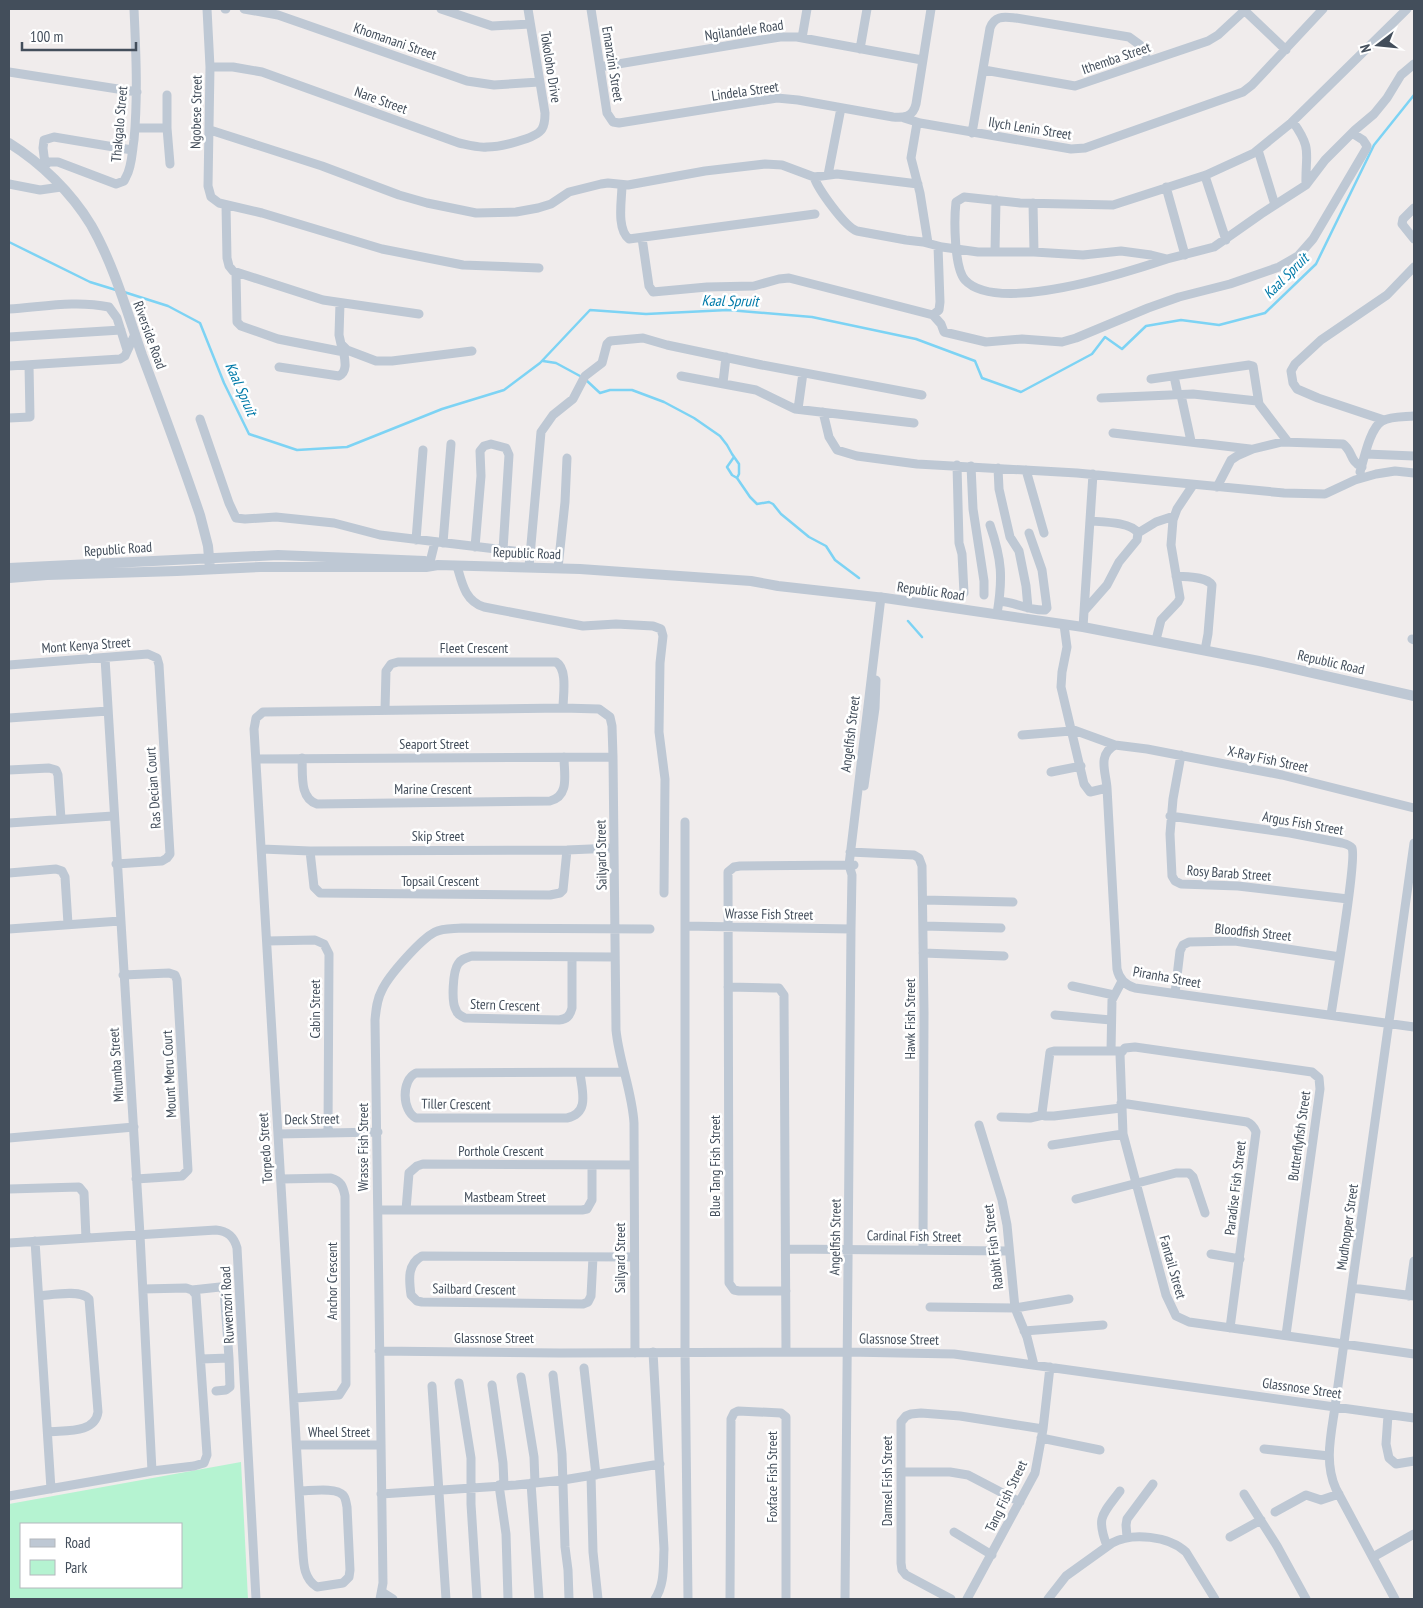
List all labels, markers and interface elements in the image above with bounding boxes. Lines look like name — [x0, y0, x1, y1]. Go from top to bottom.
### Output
street label: Ngilandele Road — [703, 16, 785, 44]
street label: Khomanani Street — [351, 18, 439, 64]
scale bar — [22, 20, 136, 52]
north arrow — [1353, 20, 1403, 70]
street label: Emanzini Street — [598, 25, 628, 103]
text: 100 m — [30, 27, 63, 46]
street label: Tokoloho Drive — [536, 30, 566, 104]
street label: Ithemba Street — [1079, 38, 1153, 78]
text: N — [1356, 42, 1375, 55]
street label: Ngobese Street — [186, 75, 206, 149]
street label: Lindela Street — [710, 77, 780, 105]
street label: Nare Street — [352, 82, 410, 118]
street label: Thakgalo Street — [107, 85, 131, 163]
street label: Ilych Lenin Street — [987, 113, 1073, 143]
water label: Kaal Spruit — [1259, 248, 1314, 302]
water label: Kaal Spruit — [701, 291, 760, 311]
street label: Riverside Road — [129, 298, 171, 372]
water label: Kaal Spruit — [221, 359, 262, 420]
street label: Republic Road — [83, 538, 153, 560]
street label: Republic Road — [493, 543, 561, 563]
street label: Republic Road — [896, 577, 966, 605]
street label: Mont Kenya Street — [41, 633, 131, 657]
street label: Fleet Crescent — [440, 639, 508, 657]
street label: Republic Road — [1296, 646, 1366, 678]
street label: Angelfish Street — [836, 695, 864, 773]
street label: Seaport Street — [399, 735, 469, 753]
street label: X-Ray Fish Street — [1226, 742, 1310, 776]
street label: Ras Decian Court — [141, 746, 165, 830]
street label: Marine Crescent — [394, 780, 472, 798]
street label: Argus Fish Street — [1261, 807, 1345, 839]
street label: Sailyard Street — [591, 819, 611, 890]
street label: Skip Street — [412, 827, 464, 845]
street label: Rosy Barab Street — [1186, 861, 1272, 885]
street label: Topsail Crescent — [401, 872, 479, 890]
street label: Wrasse Fish Street — [725, 904, 813, 924]
street label: Bloodfish Street — [1214, 919, 1292, 945]
street label: Piranha Street — [1132, 962, 1203, 992]
street label: Hawk Fish Street — [901, 978, 919, 1060]
street label: Cabin Street — [306, 979, 324, 1039]
street label: Stern Crescent — [470, 995, 540, 1015]
street label: Mitumba Street — [104, 1027, 128, 1103]
street label: Mount Meru Court — [158, 1030, 180, 1118]
street label: Butterflyfish Street — [1284, 1090, 1314, 1182]
street label: Tiller Crescent — [421, 1094, 491, 1114]
street label: Wrasse Fish Street — [354, 1103, 372, 1191]
street label: Deck Street — [284, 1110, 340, 1128]
street label: Torpedo Street — [254, 1112, 276, 1184]
street label: Blue Tang Fish Street — [706, 1115, 724, 1217]
street label: Paradise Fish Street — [1220, 1140, 1250, 1236]
street label: Porthole Crescent — [458, 1142, 544, 1160]
street label: Mudhopper Street — [1332, 1183, 1362, 1271]
street label: Mastbeam Street — [464, 1188, 546, 1206]
street label: Angelfish Street — [825, 1198, 845, 1276]
street label: Rabbit Fish Street — [979, 1203, 1007, 1291]
street label: Sailyard Street — [611, 1223, 629, 1293]
street label: Cardinal Fish Street — [867, 1226, 961, 1246]
street label: Fantail Street — [1155, 1233, 1191, 1301]
street label: Anchor Crescent — [323, 1242, 341, 1320]
street label: Ruwenzori Road — [216, 1266, 238, 1344]
street label: Sailbard Crescent — [432, 1279, 516, 1299]
street label: Glassnose Street — [454, 1329, 534, 1347]
street label: Glassnose Street — [859, 1329, 939, 1349]
street label: Glassnose Street — [1261, 1374, 1343, 1402]
street label: Wheel Street — [308, 1423, 370, 1441]
street label: Foxface Fish Street — [763, 1431, 781, 1523]
street label: Damsel Fish Street — [878, 1436, 896, 1526]
street label: Tang Fish Street — [981, 1457, 1031, 1535]
legend — [20, 1523, 182, 1588]
text: Road — [65, 1533, 91, 1552]
text: Park — [65, 1558, 87, 1577]

